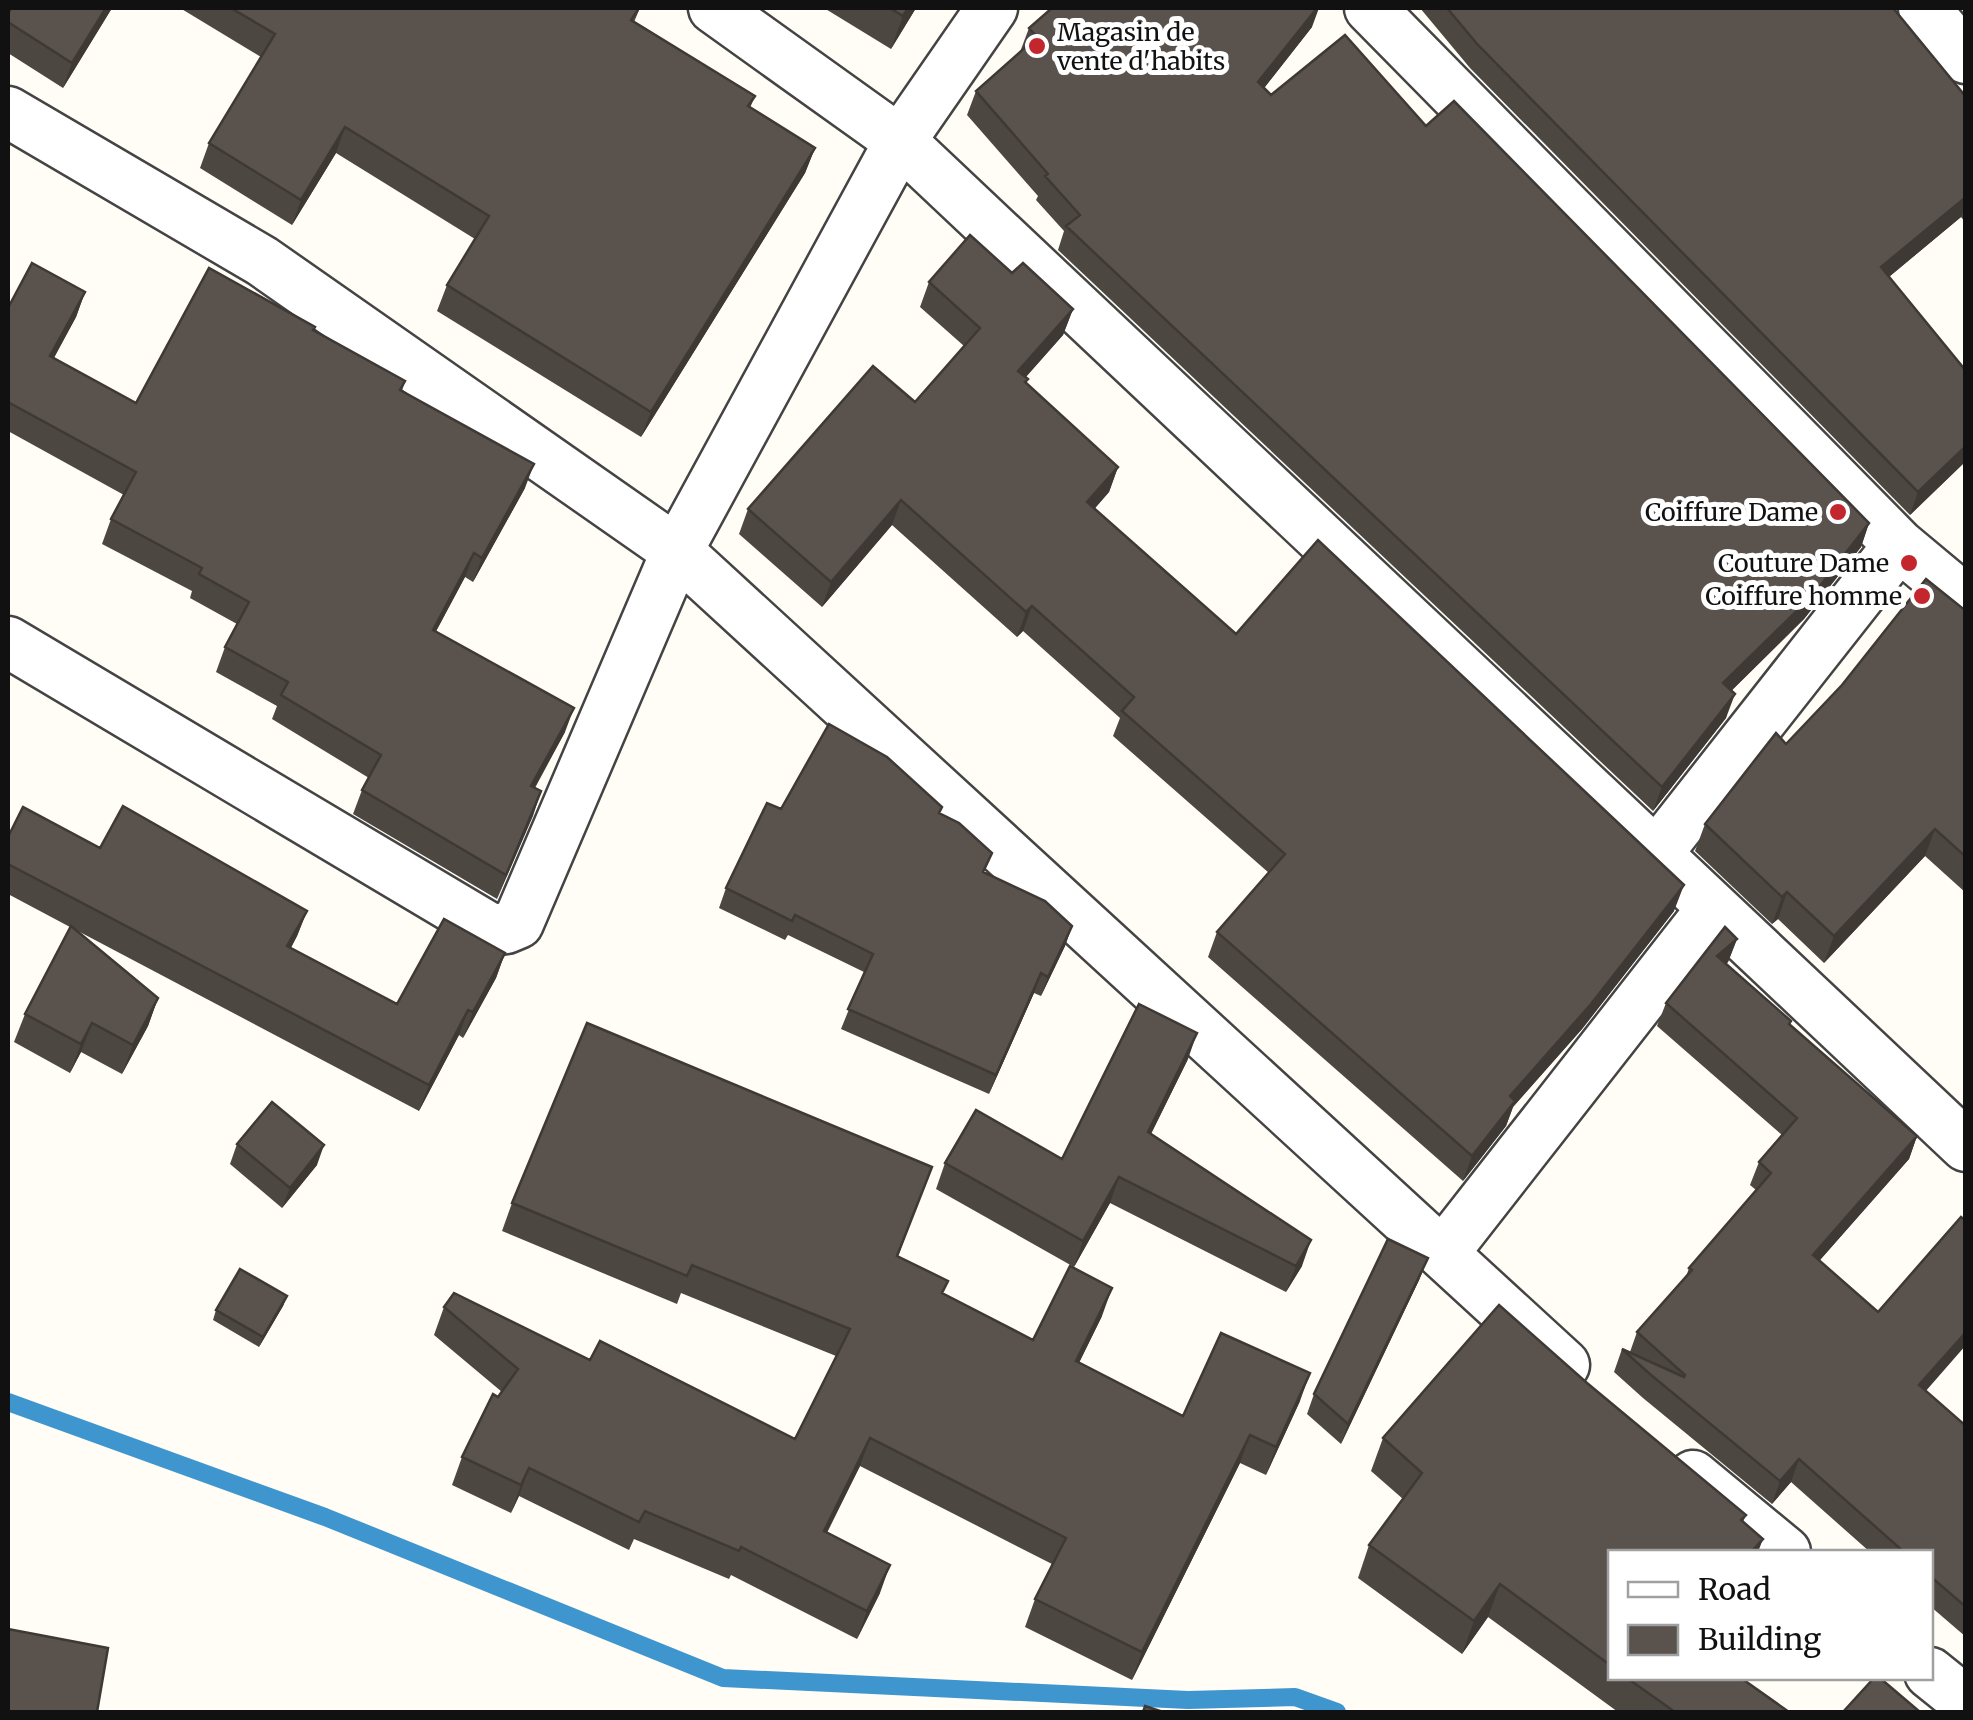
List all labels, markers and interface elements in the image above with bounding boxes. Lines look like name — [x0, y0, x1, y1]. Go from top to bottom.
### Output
place label: Magasin de vente d'habits — [1056, 16, 1225, 77]
marker: Magasin de vente d'habits — [1026, 35, 1048, 57]
place label: Coiffure Dame — [1645, 496, 1818, 528]
marker: Coiffure Dame — [1827, 501, 1849, 523]
place label: Couture Dame — [1718, 547, 1889, 579]
marker: Couture Dame — [1898, 552, 1920, 574]
place label: Coiffure homme — [1705, 580, 1902, 612]
marker: Coiffure homme — [1911, 585, 1933, 607]
legend — [1608, 1550, 1933, 1680]
text: Road — [1698, 1570, 1771, 1608]
text: Building — [1698, 1620, 1821, 1658]

